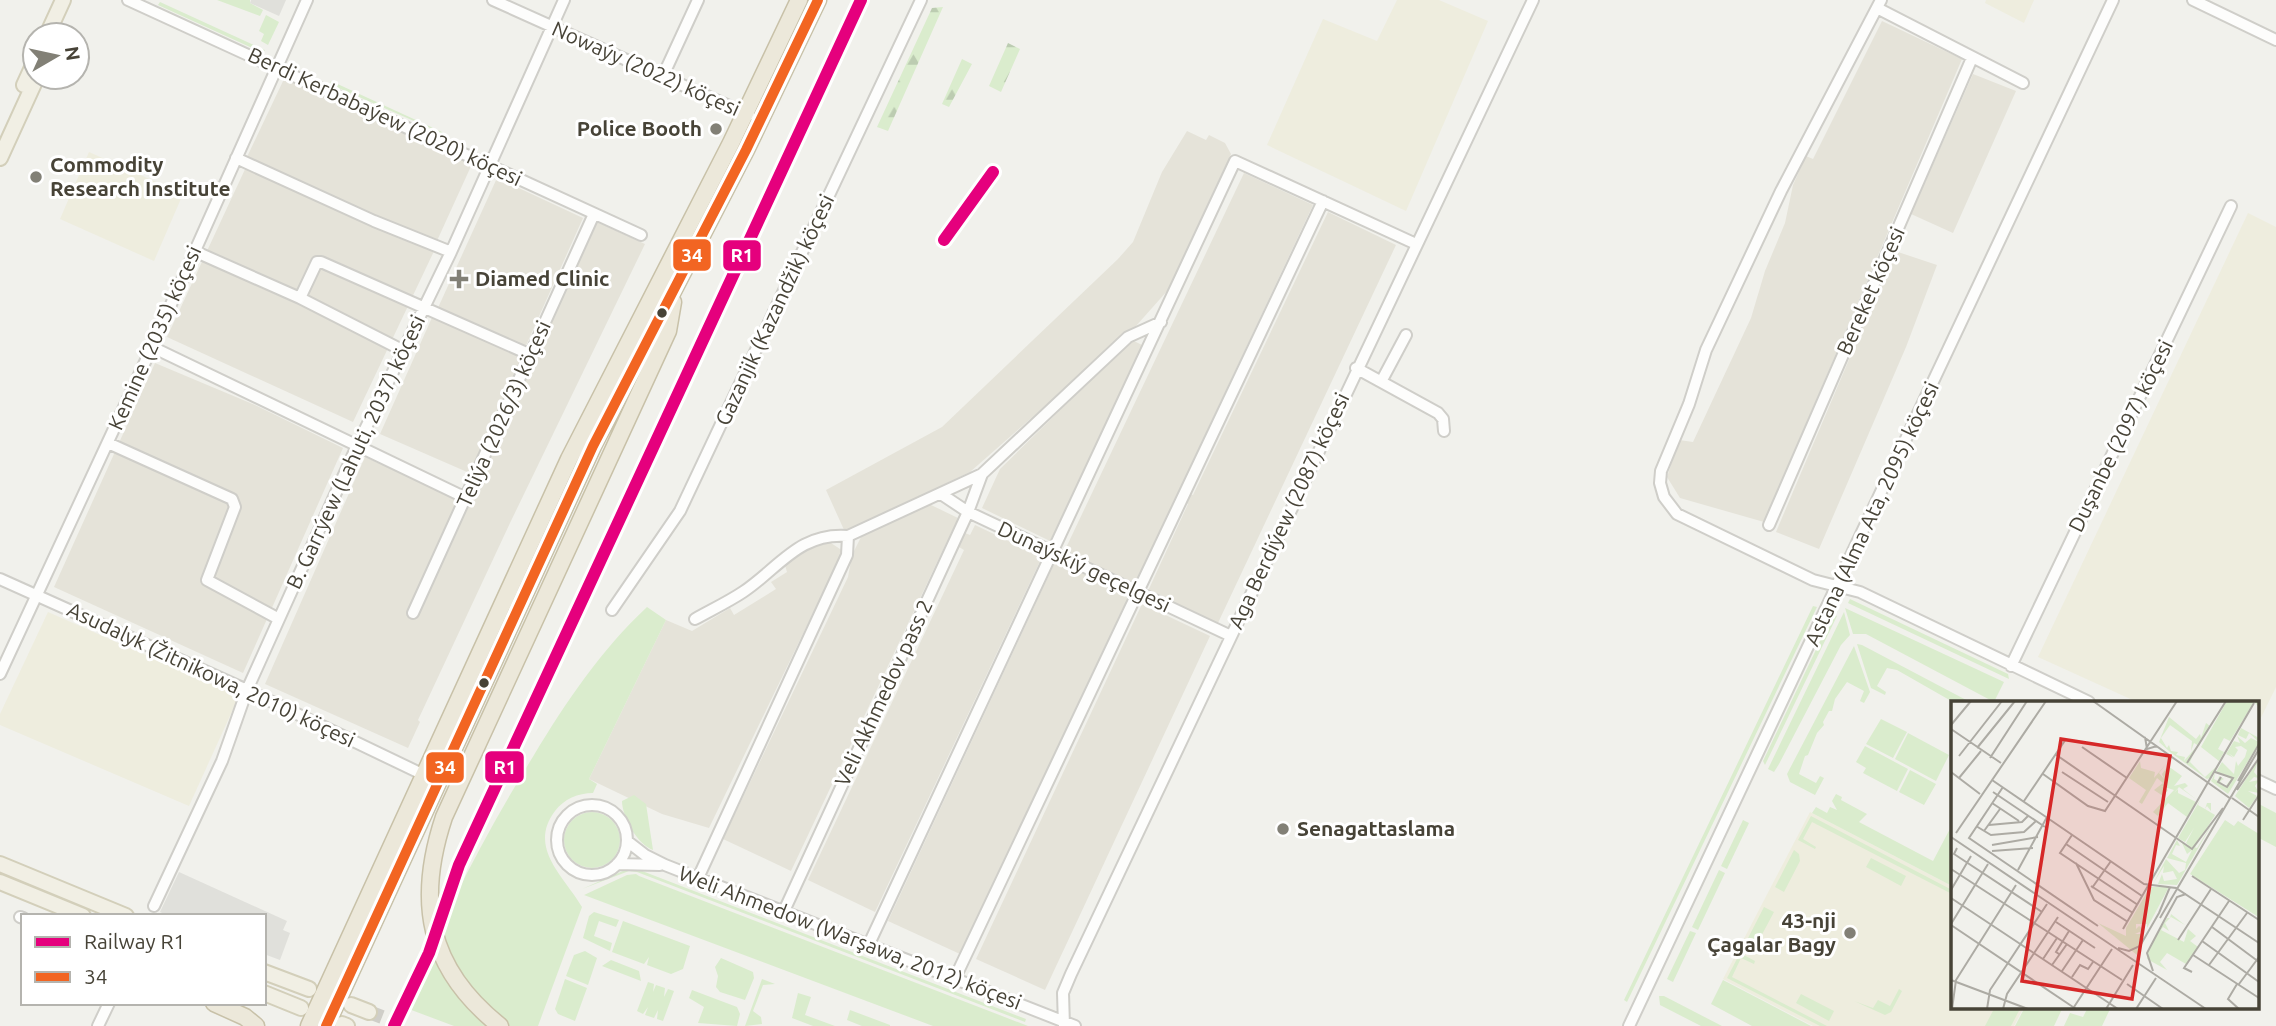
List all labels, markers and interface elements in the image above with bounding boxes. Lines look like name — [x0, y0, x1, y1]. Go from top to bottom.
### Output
street label: Nowaýy (2022) köçesi — [549, 16, 744, 120]
north arrow — [21, 21, 91, 91]
street label: Berdi Kerbabaýew (2020) köçesi — [245, 42, 526, 190]
text: N — [61, 45, 85, 62]
place label: Police Booth — [577, 116, 702, 140]
marker: Police Booth — [708, 121, 724, 137]
place label: Commodity Research Institute — [50, 152, 230, 200]
marker: Commodity Research Institute — [28, 169, 44, 185]
street label: Gazanjik (Kazandžik) köçesi — [710, 190, 838, 429]
street label: Bereket köçesi — [1831, 223, 1909, 358]
line badge: 34 — [672, 238, 712, 272]
line badge: R1 — [722, 239, 762, 272]
street label: Kemine (2035) köçesi — [103, 242, 206, 433]
text: 34 — [681, 244, 703, 266]
text: R1 — [730, 244, 754, 266]
place label: Diamed Clinic — [475, 266, 609, 290]
marker: Diamed Clinic — [449, 269, 469, 289]
unlabelled marker — [655, 306, 669, 320]
street label: B. Garrýew (Lahuti, 2037) köçesi — [281, 311, 429, 592]
street label: Teliýa (2026/3) köçesi — [451, 317, 555, 511]
street label: Duşanbe (2097) köçesi — [2063, 336, 2177, 536]
street label: Astana (Alma Ata, 2095) köçesi — [1799, 378, 1943, 649]
street label: Aga Berdiýew (2087) köçesi — [1223, 389, 1353, 632]
street label: Dunaýskiý geçelgesi — [994, 516, 1175, 617]
street label: Veli Akhmedov pass 2 — [829, 595, 937, 790]
street label: Asudalyk (Žitnikowa, 2010) köçesi — [64, 597, 359, 751]
unlabelled marker — [477, 676, 491, 690]
inset map — [1951, 701, 2258, 1009]
line badge: R1 — [484, 750, 525, 784]
line badge: 34 — [425, 751, 465, 784]
text: 34 — [434, 756, 456, 778]
text: R1 — [493, 756, 517, 778]
place label: Senagattaslama — [1297, 816, 1455, 840]
marker: Senagattaslama — [1275, 821, 1291, 837]
street label: Weli Ahmedow (Warşawa, 2012) köçesi — [676, 860, 1025, 1014]
place label: 43-nji Çagalar Bagy — [1707, 908, 1836, 956]
legend — [21, 914, 266, 1005]
marker: 43-nji Çagalar Bagy — [1842, 925, 1858, 941]
text: Railway R1 — [84, 929, 185, 953]
text: 34 — [84, 964, 108, 988]

